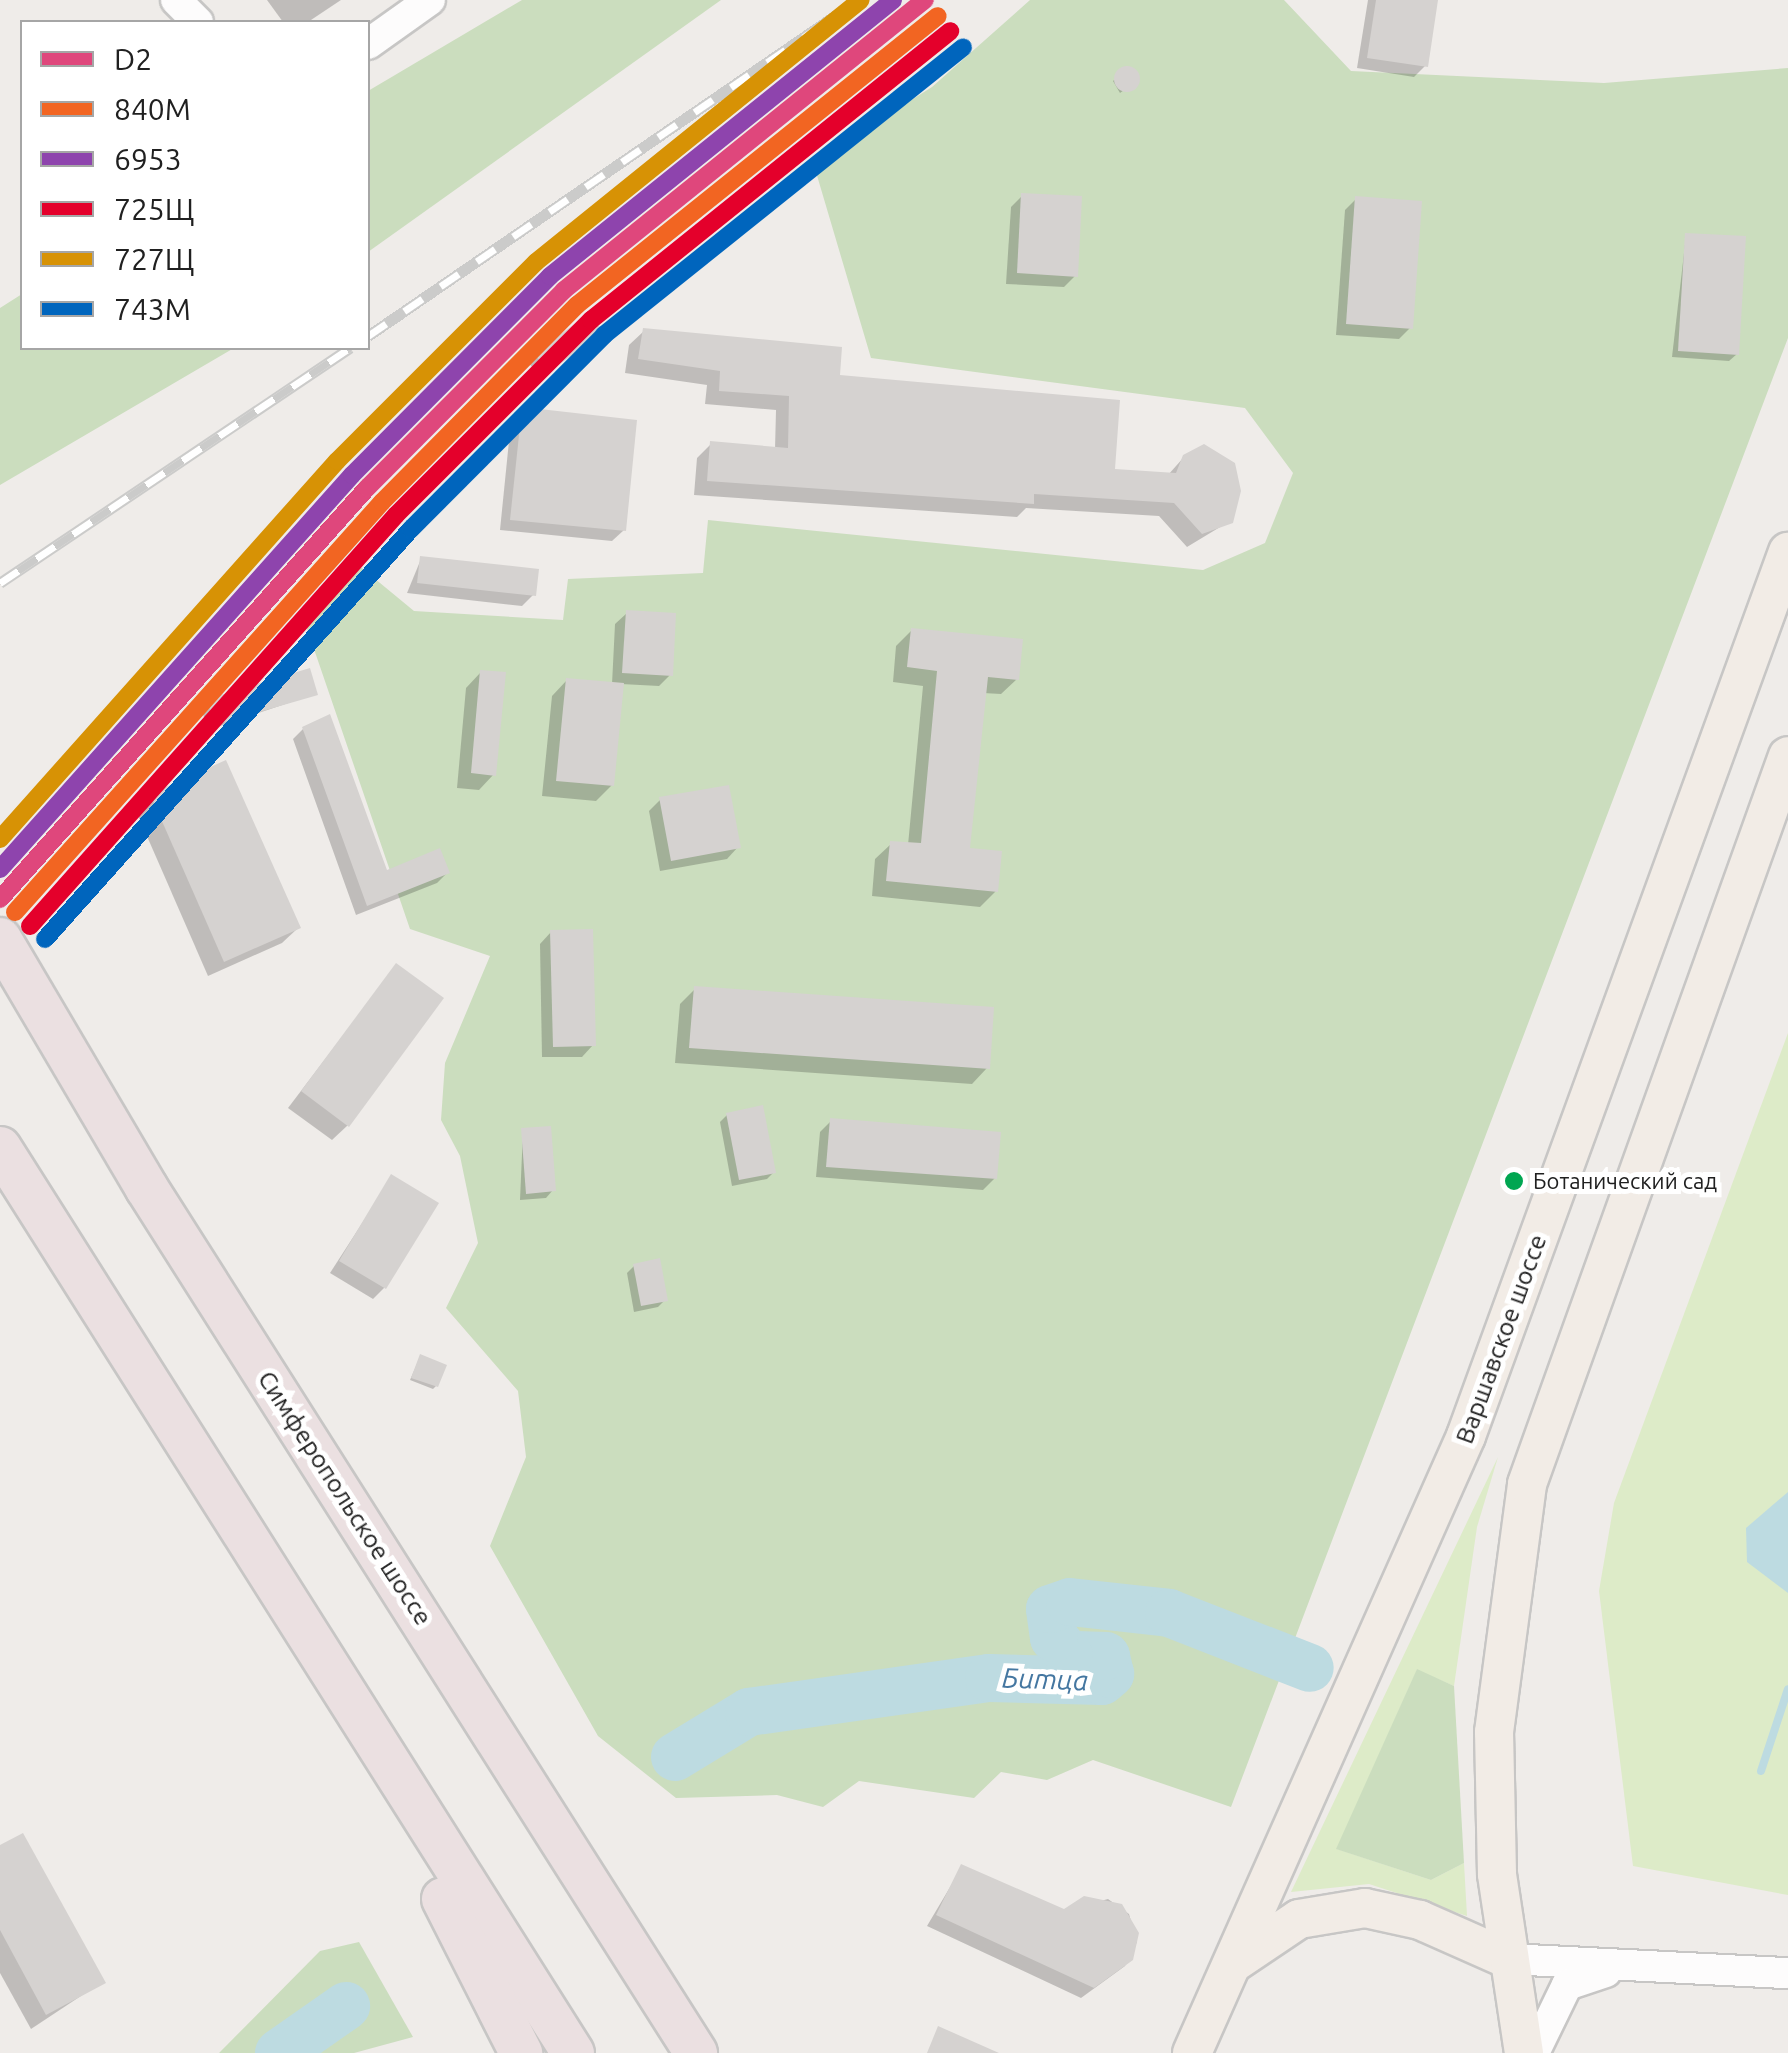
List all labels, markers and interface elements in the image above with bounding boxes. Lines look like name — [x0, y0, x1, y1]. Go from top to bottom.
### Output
legend — [20, 20, 370, 350]
text: D2 — [114, 42, 152, 76]
text: 840М — [114, 92, 191, 126]
text: 6953 — [114, 142, 182, 176]
text: 725Щ — [114, 192, 194, 226]
text: 727Щ — [114, 242, 194, 276]
text: 743М — [114, 292, 191, 326]
place label: Ботанический сад — [1533, 1168, 1717, 1194]
marker: Ботанический сад — [1504, 1171, 1524, 1191]
street label: Варшавское шоссе — [1449, 1230, 1553, 1448]
street label: Симферопольское шоссе — [252, 1365, 438, 1631]
water label: Битца — [1001, 1661, 1089, 1697]

